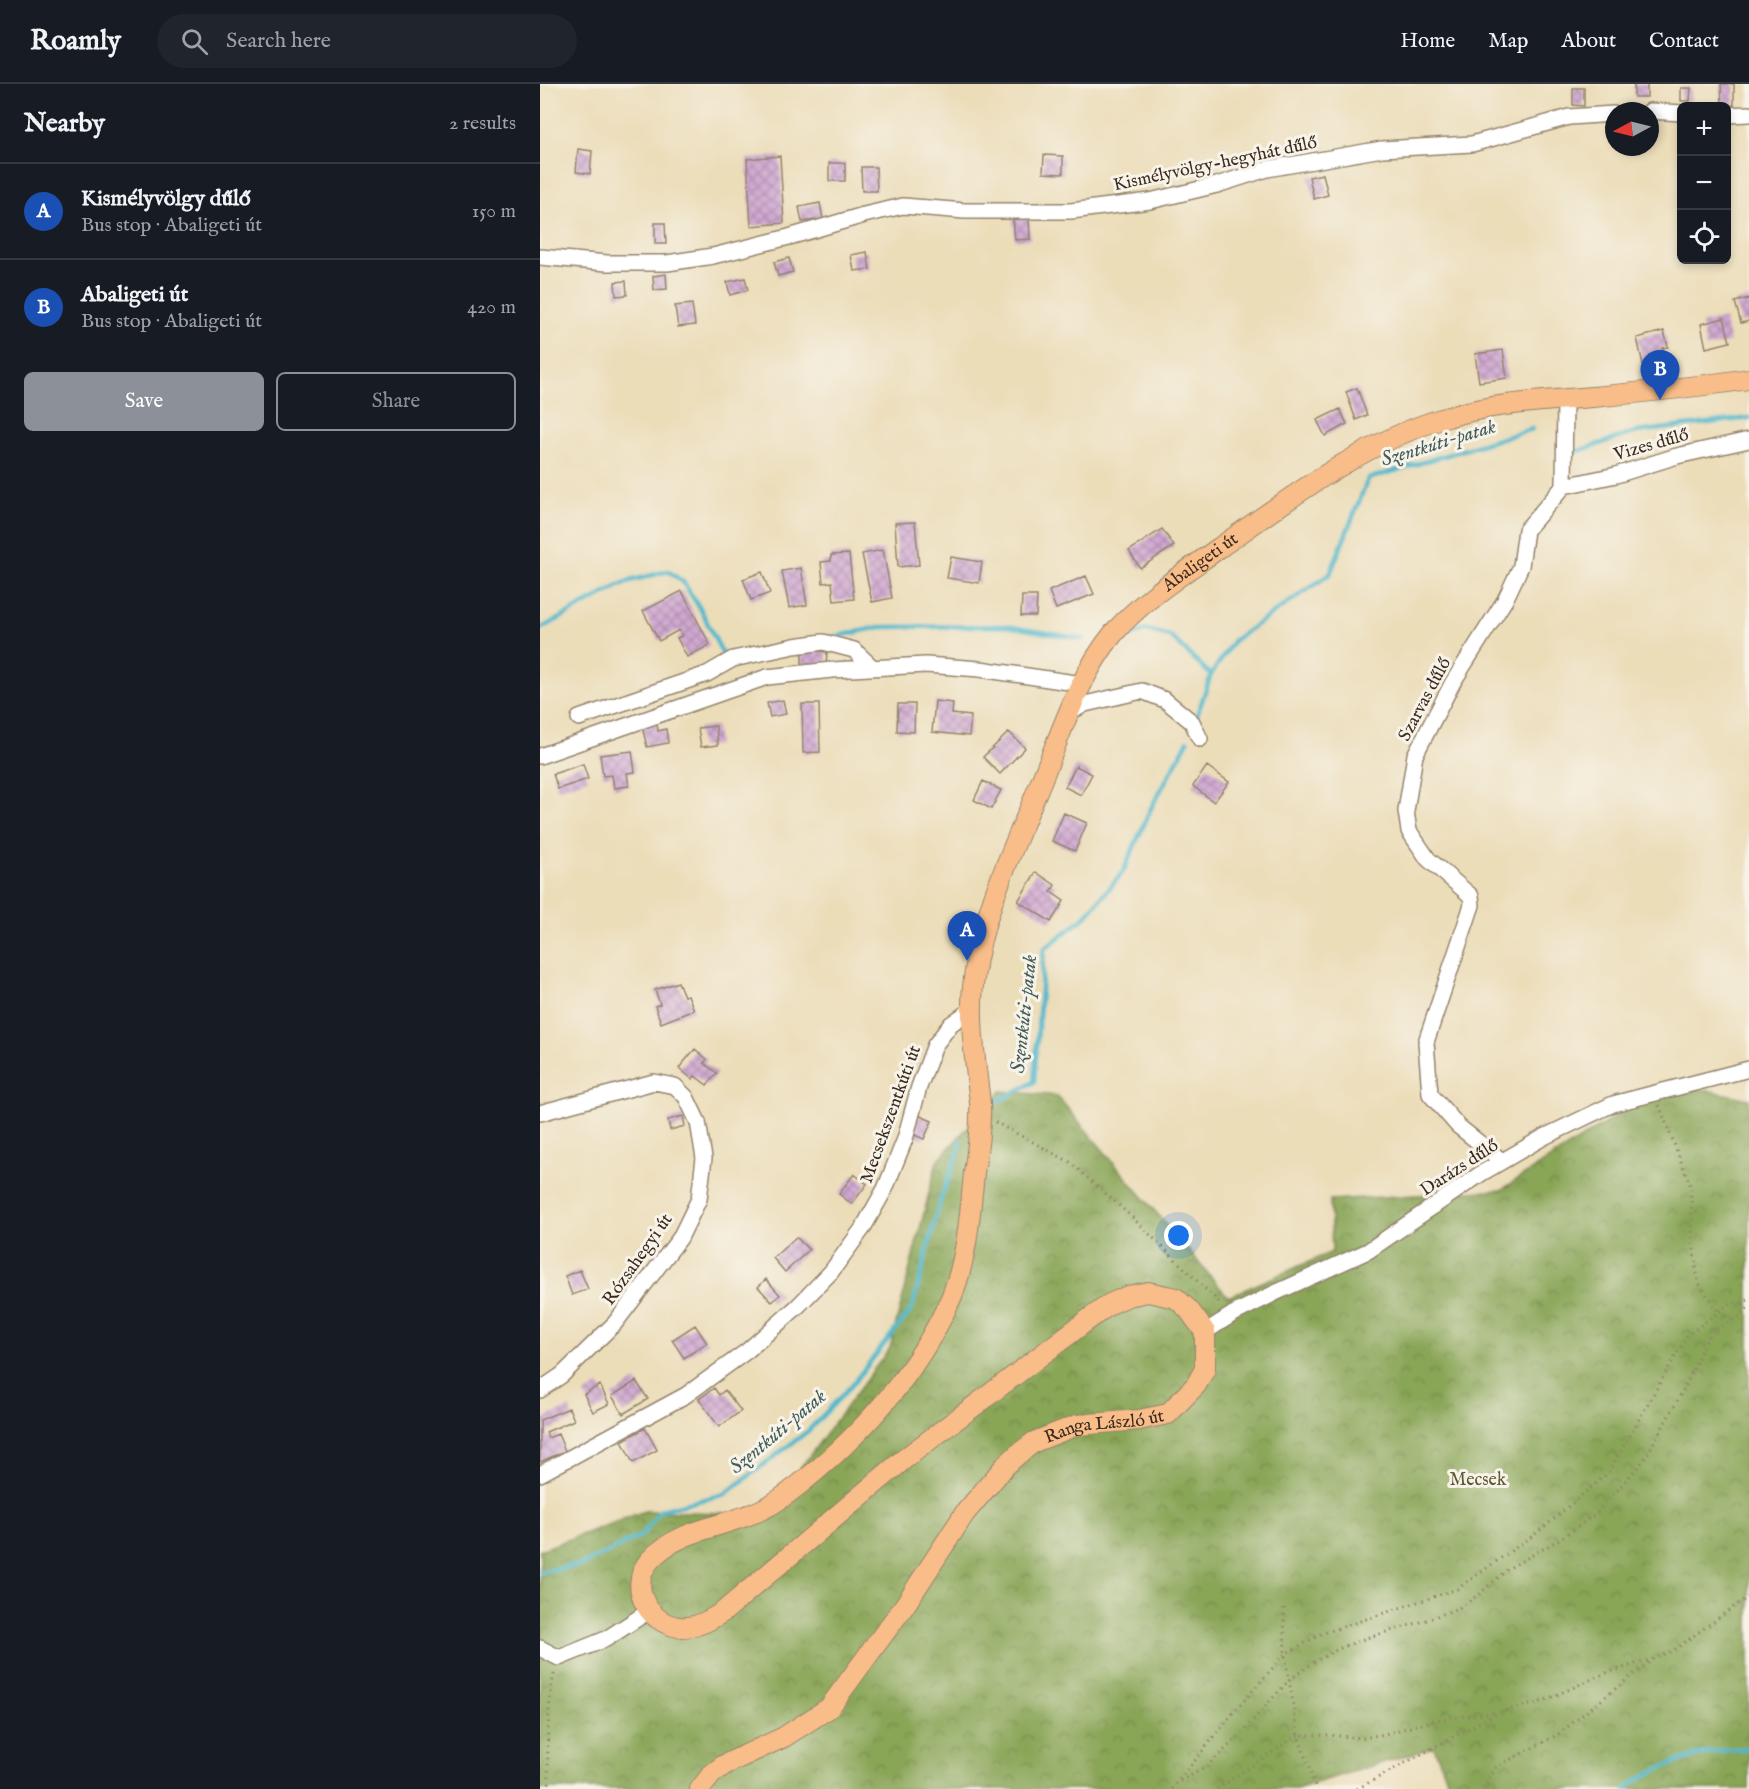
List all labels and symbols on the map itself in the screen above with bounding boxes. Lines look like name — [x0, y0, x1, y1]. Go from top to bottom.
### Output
north arrow — [1605, 102, 1659, 156]
street label: Kismélyvölgy-hegyhát dűlő — [1111, 132, 1319, 197]
pin: B — [1640, 350, 1680, 400]
water label: Szentkúti-patak — [1378, 414, 1499, 473]
street label: Vizes dűlő — [1610, 424, 1692, 467]
street label: Abaligeti út — [1158, 528, 1243, 598]
street label: Szarvas dűlő — [1394, 654, 1457, 745]
pin: A — [948, 912, 986, 961]
water label: Szentkúti-patak — [1006, 954, 1043, 1075]
street label: Mecsekszentkúti út — [856, 1042, 927, 1187]
street label: Darázs dűlő — [1416, 1134, 1504, 1202]
street label: Rózsahegyi út — [598, 1209, 678, 1310]
your location — [1164, 1221, 1193, 1250]
water label: Szentkúti-patak — [724, 1384, 832, 1480]
street label: Ranga László út — [1041, 1405, 1166, 1450]
park label: Mecsek — [1450, 1469, 1507, 1492]

